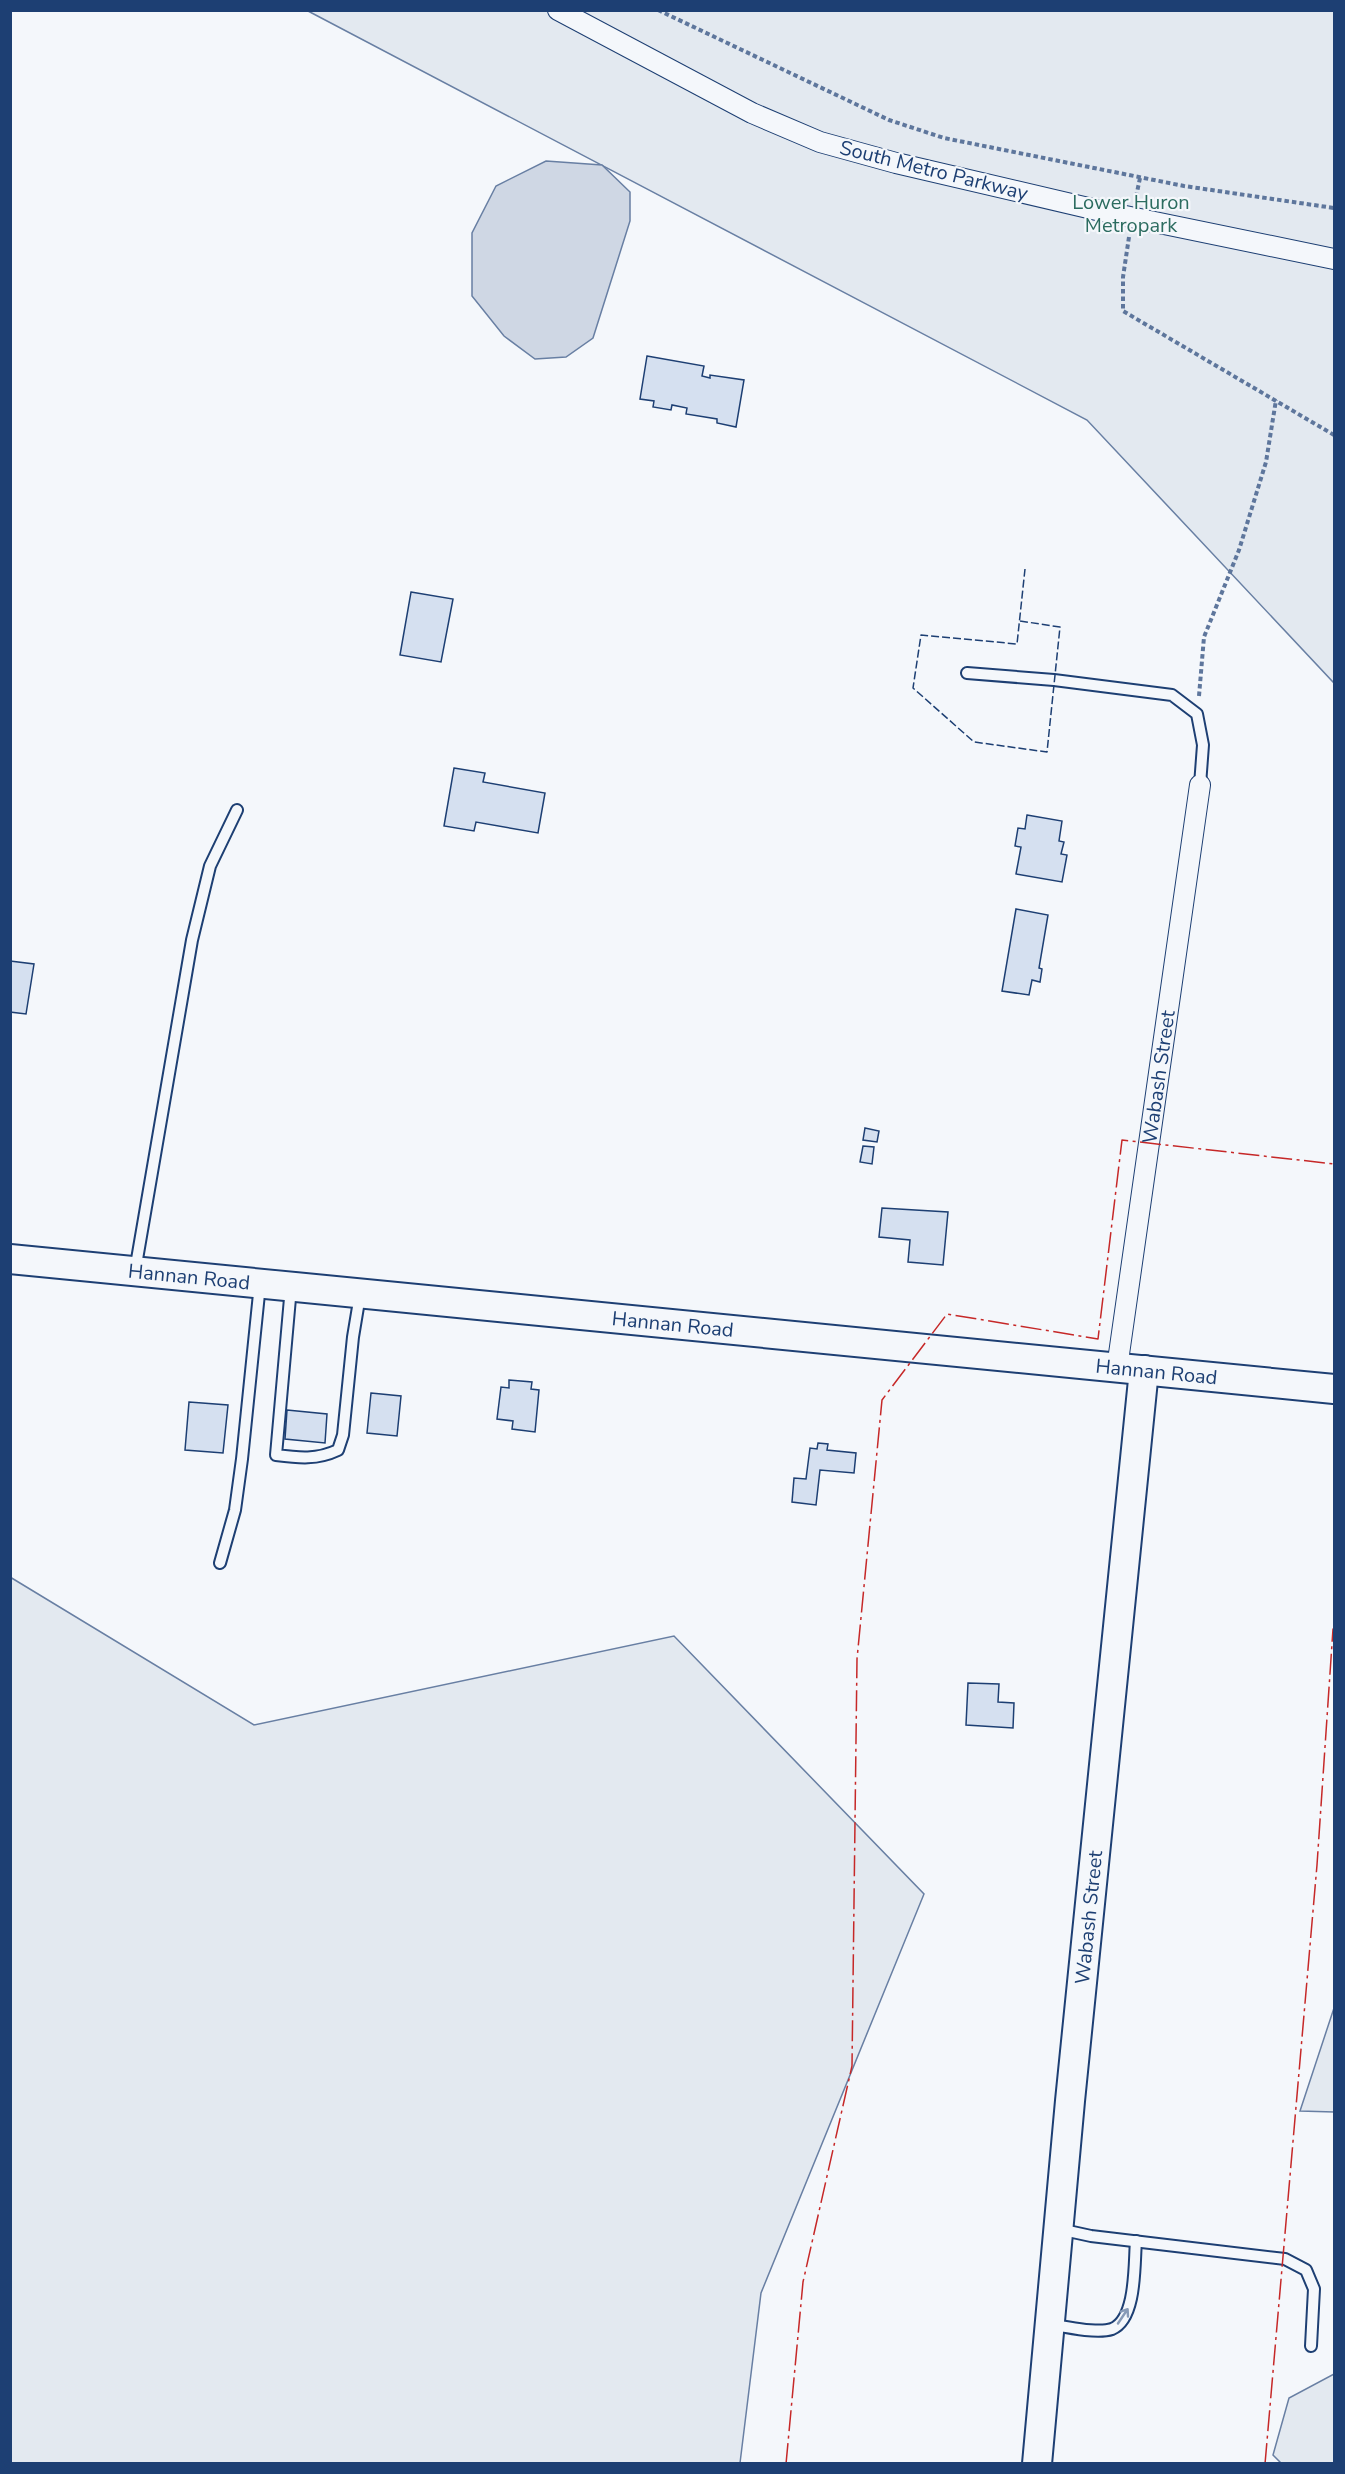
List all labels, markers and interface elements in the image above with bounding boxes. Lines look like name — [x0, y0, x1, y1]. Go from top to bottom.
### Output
street label: South Metro Parkway — [837, 134, 1032, 207]
park label: Lower Huron Metropark — [1072, 189, 1190, 239]
street label: Wabash Street — [1136, 1008, 1182, 1145]
street label: Hannan Road — [127, 1258, 251, 1296]
street label: Hannan Road — [611, 1305, 735, 1344]
street label: Hannan Road — [1094, 1353, 1219, 1391]
street label: Wabash Street — [1069, 1848, 1109, 1986]
one-way arrow — [1116, 2308, 1129, 2325]

